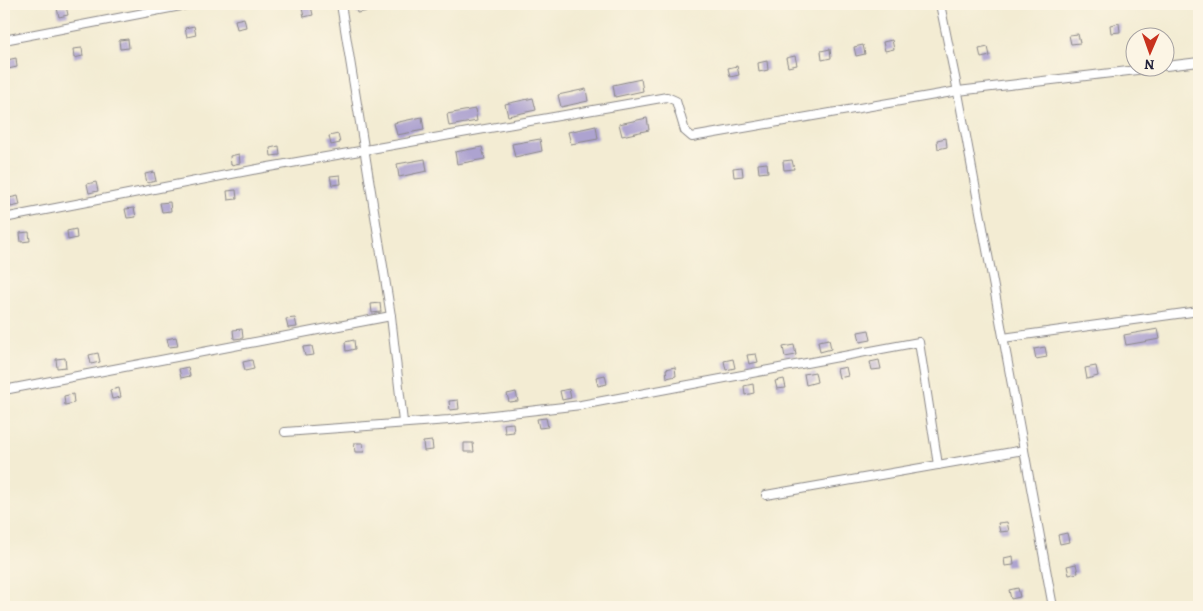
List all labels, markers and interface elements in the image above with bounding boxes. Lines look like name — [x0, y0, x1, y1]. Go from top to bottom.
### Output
north arrow — [1126, 28, 1176, 78]
text: N — [1144, 55, 1155, 74]

